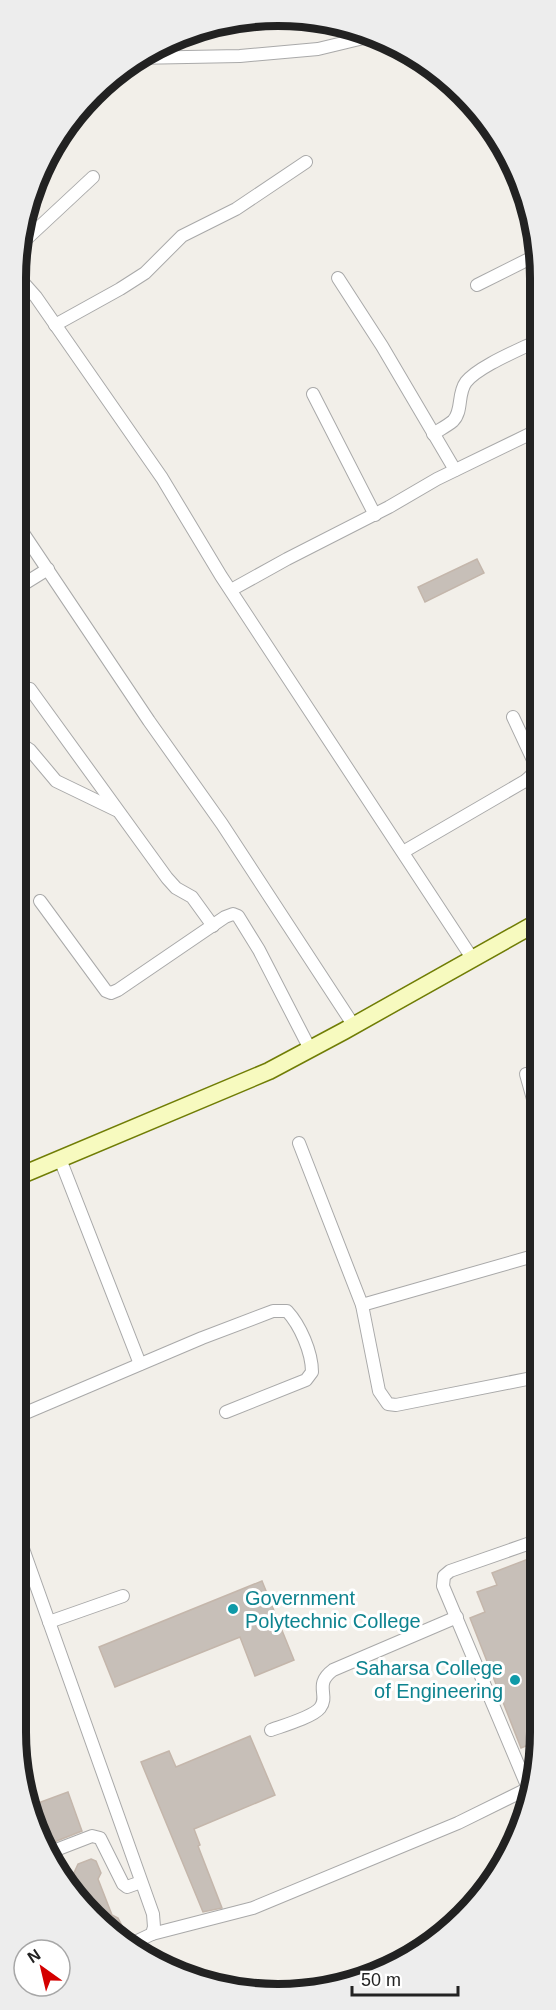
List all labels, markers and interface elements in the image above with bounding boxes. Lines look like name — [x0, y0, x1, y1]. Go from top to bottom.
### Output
place label: Government Polytechnic College — [245, 1587, 421, 1632]
marker: Government Polytechnic College — [226, 1602, 240, 1616]
place label: Saharsa College of Engineering — [355, 1657, 503, 1702]
marker: Saharsa College of Engineering — [508, 1673, 522, 1687]
north arrow — [12, 1938, 72, 1998]
text: N — [24, 1946, 43, 1966]
scale bar — [352, 1959, 458, 1997]
text: 50 m — [361, 1970, 401, 1990]

